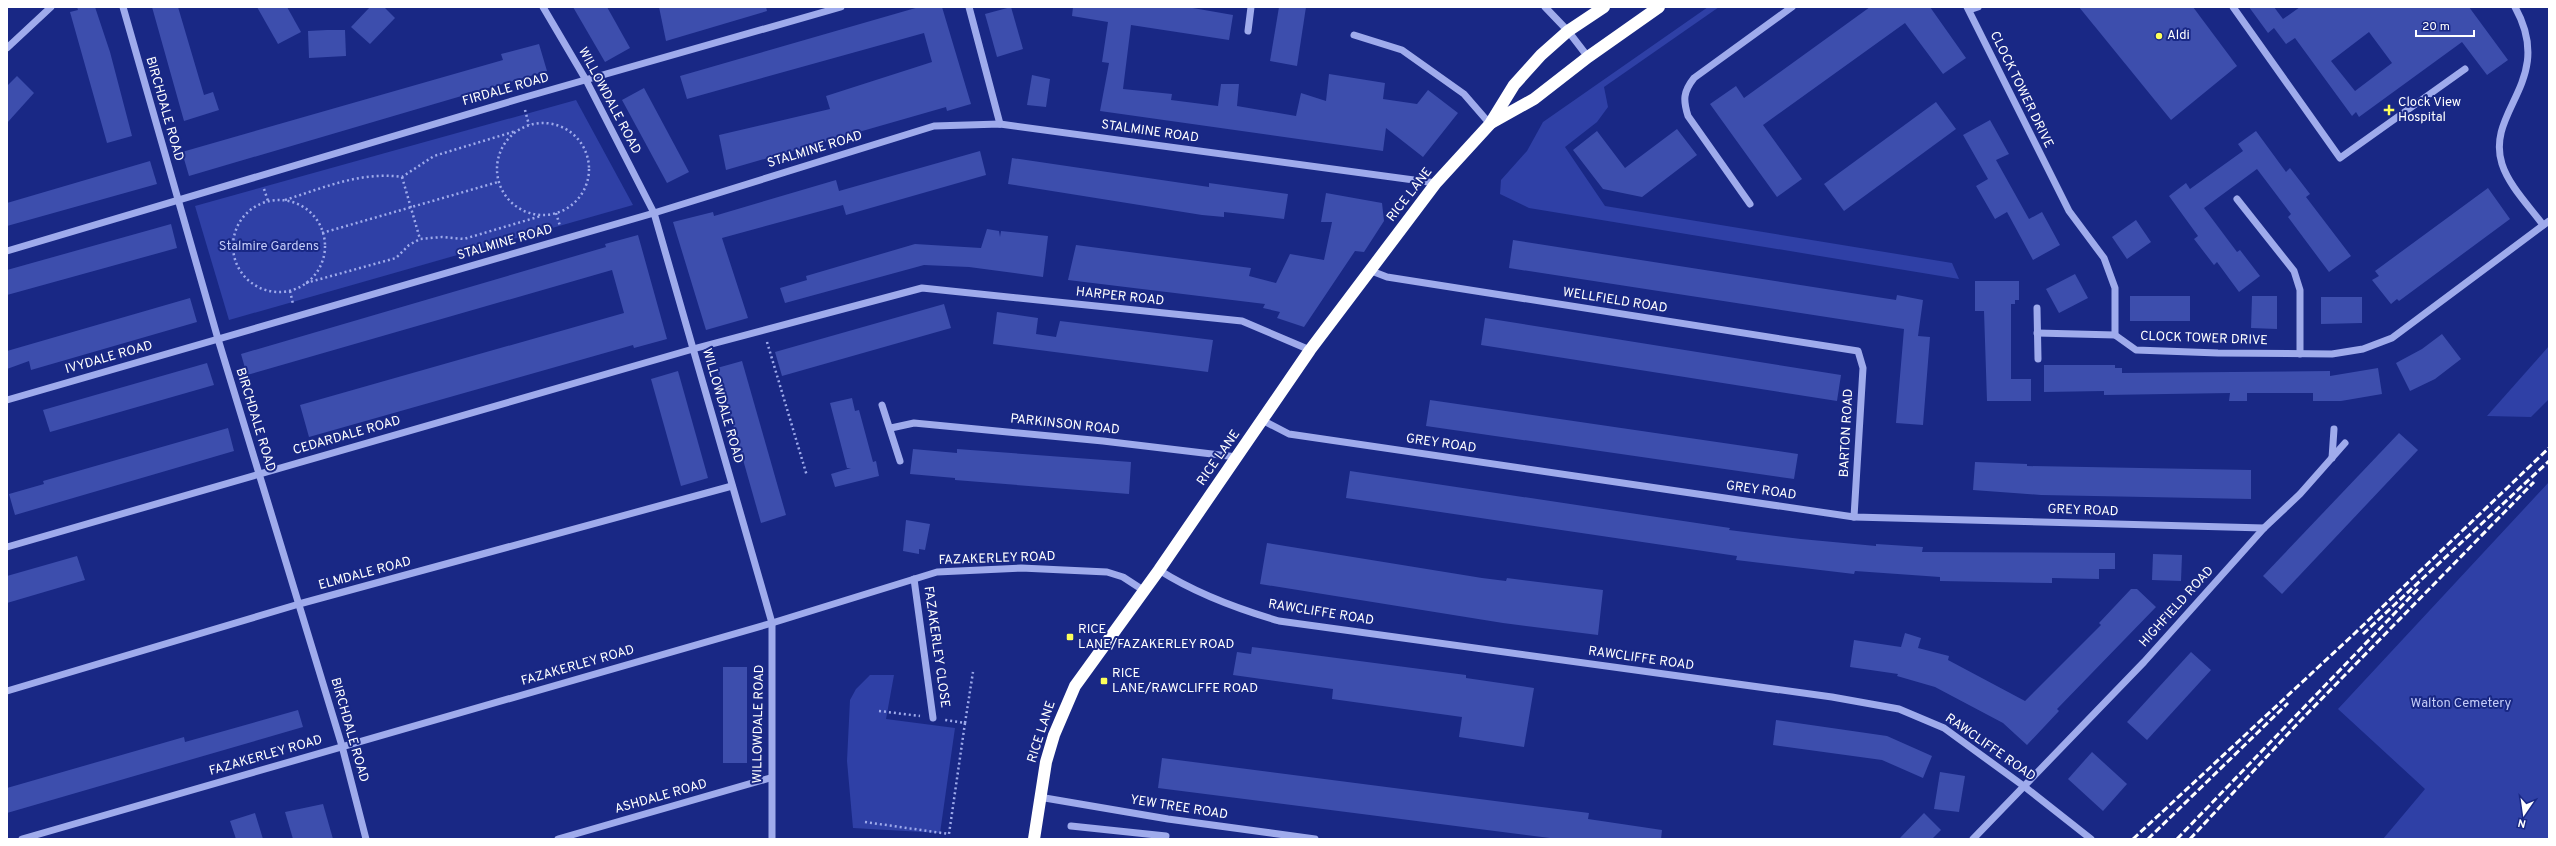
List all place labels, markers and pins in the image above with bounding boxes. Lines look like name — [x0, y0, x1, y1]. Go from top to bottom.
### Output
place label: Aldi — [2167, 28, 2190, 44]
marker: Aldi — [2154, 31, 2164, 41]
place label: Clock View Hospital — [2398, 95, 2461, 126]
marker: Clock View Hospital — [2383, 104, 2395, 116]
place label: RICE LANE/FAZAKERLEY ROAD — [1078, 622, 1234, 653]
marker: RICE LANE/FAZAKERLEY ROAD — [1065, 632, 1075, 642]
place label: RICE LANE/RAWCLIFFE ROAD — [1112, 666, 1258, 697]
marker: RICE LANE/RAWCLIFFE ROAD — [1099, 676, 1109, 686]

